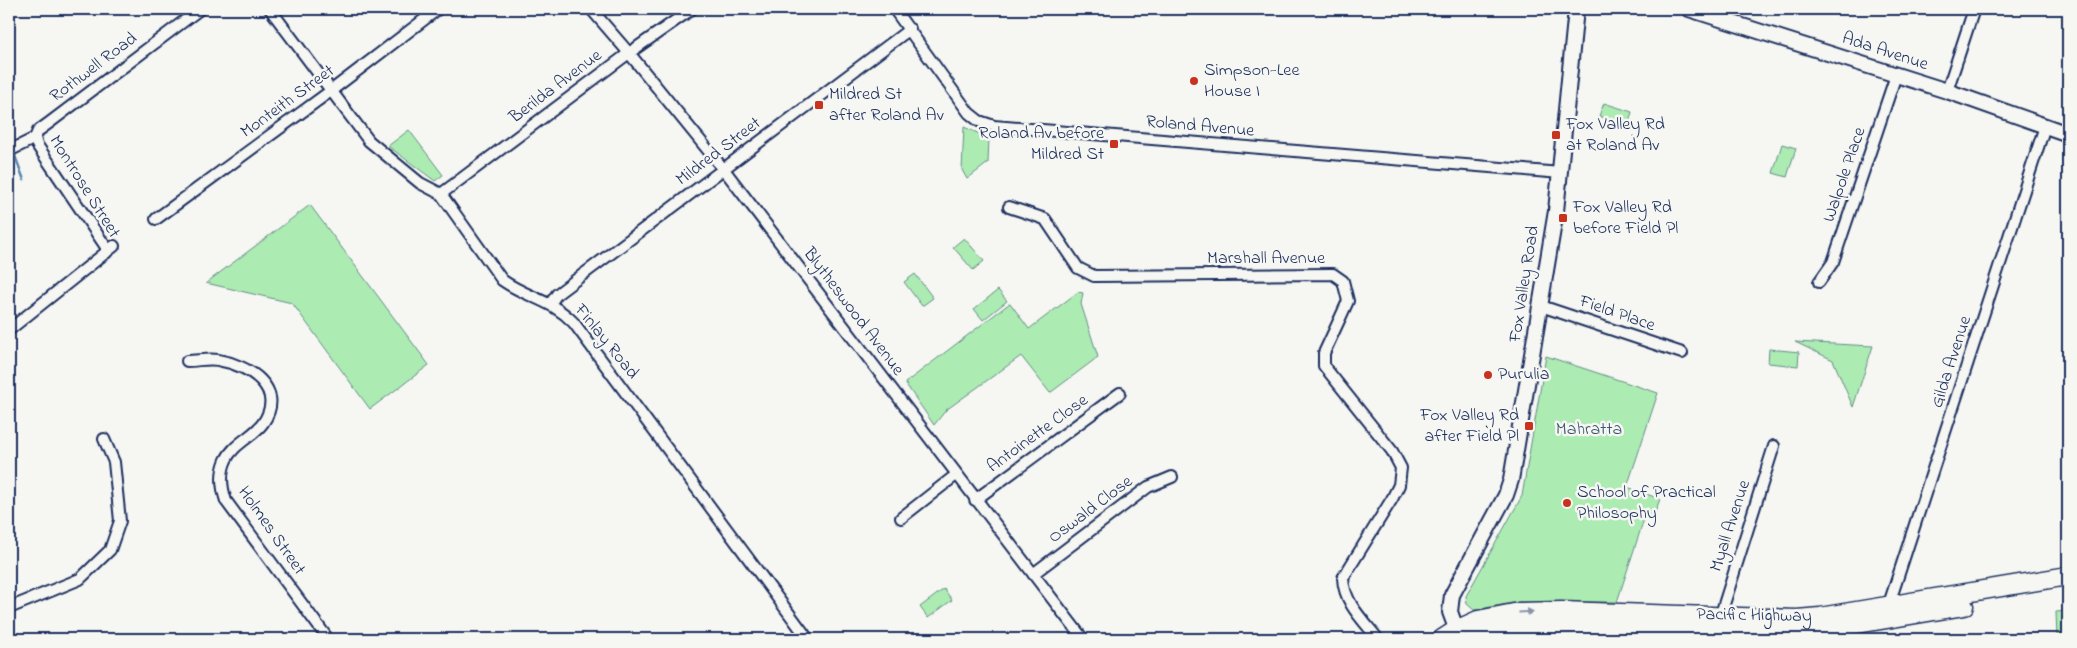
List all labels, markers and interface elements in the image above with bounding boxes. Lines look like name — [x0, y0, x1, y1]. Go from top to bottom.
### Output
street label: Rothwell Road — [45, 26, 143, 110]
street label: Ada Avenue — [1839, 26, 1932, 78]
street label: Berilda Avenue — [503, 43, 609, 131]
place label: Simpson-Lee House I — [1204, 58, 1300, 105]
street label: Monteith Street — [235, 59, 341, 145]
marker: Simpson-Lee House I — [1188, 75, 1200, 87]
place label: Mildred St after Roland Av — [829, 82, 944, 129]
marker: Mildred St after Roland Av — [813, 99, 825, 111]
street label: Roland Avenue — [1145, 109, 1256, 145]
street label: Mildred Street — [671, 111, 767, 193]
place label: Fox Valley Rd at Roland Av — [1565, 112, 1665, 159]
place label: Roland Av before Mildred St — [979, 121, 1105, 168]
street label: Walpole Place — [1817, 123, 1874, 226]
marker: Fox Valley Rd at Roland Av — [1550, 129, 1562, 141]
street label: Montrose Street — [42, 130, 126, 244]
marker: Roland Av before Mildred St — [1108, 138, 1120, 150]
place label: Fox Valley Rd before Field Pl — [1572, 195, 1678, 242]
marker: Fox Valley Rd before Field Pl — [1557, 212, 1569, 224]
street label: Fox Valley Road — [1503, 224, 1547, 345]
street label: Blytheswood Avenue — [795, 242, 910, 382]
street label: Marshall Avenue — [1207, 246, 1326, 272]
street label: Field Place — [1575, 289, 1659, 339]
street label: Finlay Road — [567, 298, 644, 385]
street label: Gilda Avenue — [1925, 312, 1979, 412]
place label: Purulia — [1498, 362, 1549, 388]
marker: Purulia — [1482, 369, 1494, 381]
street label: Antoinette Close — [982, 388, 1095, 480]
place label: Fox Valley Rd after Field Pl — [1419, 403, 1519, 450]
park label: Mahratta — [1556, 417, 1622, 443]
marker: Fox Valley Rd after Field Pl — [1523, 420, 1535, 432]
street label: Oswald Close — [1043, 469, 1139, 550]
street label: Myall Avenue — [1704, 476, 1758, 575]
place label: School of Practical Philosophy — [1577, 480, 1716, 527]
street label: Holmes Street — [231, 481, 311, 581]
marker: School of Practical Philosophy — [1561, 497, 1573, 509]
street label: Pacific Highway — [1696, 602, 1812, 631]
one-way arrow — [1518, 607, 1534, 615]

